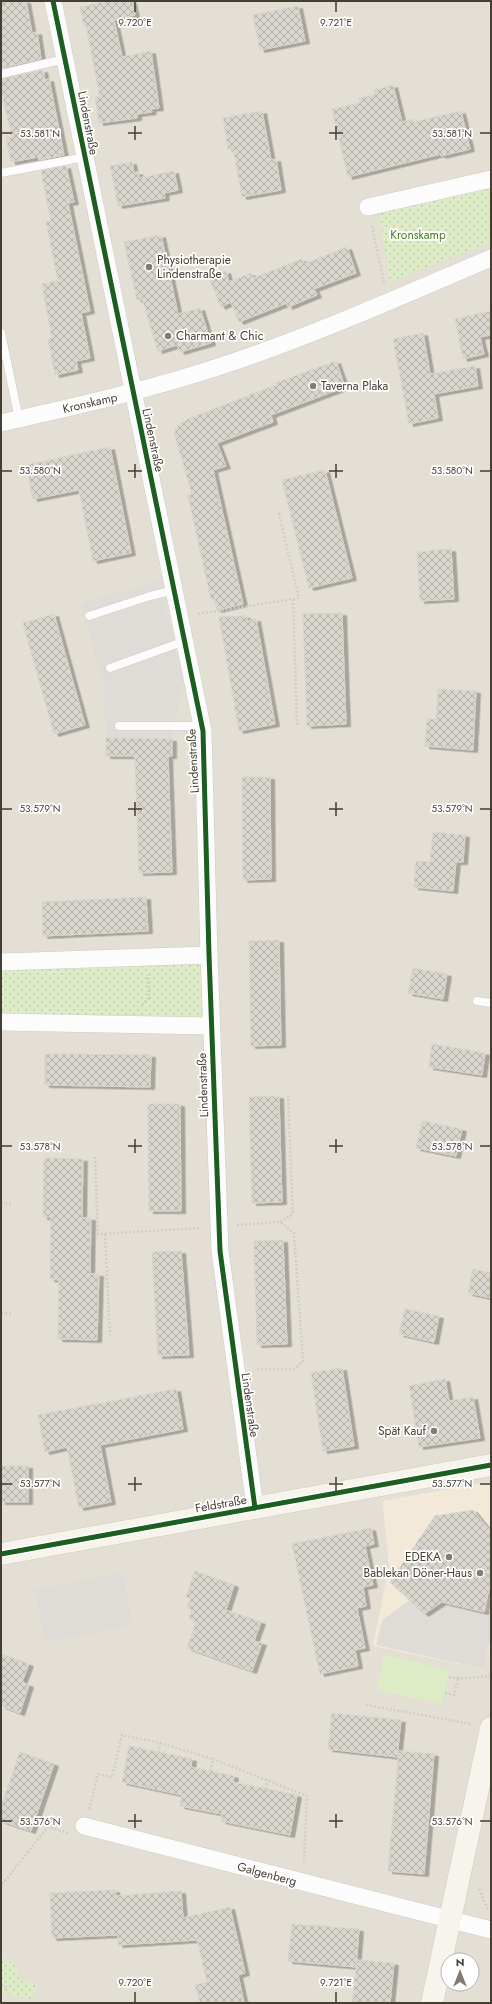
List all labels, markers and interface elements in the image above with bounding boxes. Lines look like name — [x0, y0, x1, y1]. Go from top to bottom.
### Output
text: 9.720°E — [118, 15, 152, 30]
text: 9.721°E — [320, 15, 352, 30]
street label: Lindenstraße — [73, 90, 103, 156]
text: 53.581°N — [20, 126, 60, 141]
text: 53.581°N — [432, 126, 472, 141]
park label: Kronskamp — [390, 226, 446, 244]
place label: Physiotherapie Lindenstraße — [157, 251, 231, 283]
marker: Physiotherapie Lindenstraße — [144, 262, 154, 272]
place label: Charmant & Chic — [176, 327, 264, 345]
marker: Charmant & Chic — [163, 331, 173, 341]
place label: Taverna Plaka — [321, 377, 389, 395]
marker: Taverna Plaka — [308, 381, 318, 391]
street label: Kronskamp — [61, 388, 119, 418]
street label: Lindenstraße — [137, 406, 169, 474]
text: 53.580°N — [19, 463, 61, 478]
text: 53.580°N — [431, 463, 473, 478]
street label: Lindenstraße — [182, 728, 204, 794]
text: 53.579°N — [19, 801, 61, 816]
text: 53.579°N — [431, 801, 473, 816]
street label: Lindenstraße — [193, 1052, 213, 1118]
text: 53.578°N — [20, 1139, 60, 1154]
text: 53.578°N — [432, 1139, 472, 1154]
street label: Lindenstraße — [237, 1372, 263, 1438]
place label: Spät Kauf — [378, 1422, 427, 1440]
marker: Spät Kauf — [429, 1426, 439, 1436]
text: 53.577°N — [20, 1476, 60, 1491]
text: 53.577°N — [432, 1476, 472, 1491]
street label: Feldstraße — [194, 1491, 248, 1517]
place label: EDEKA — [405, 1548, 441, 1566]
marker: EDEKA — [444, 1552, 454, 1562]
place label: Bablekan Döner-Haus — [363, 1564, 472, 1582]
marker: Bablekan Döner-Haus — [475, 1568, 485, 1578]
text: 53.576°N — [19, 1814, 61, 1829]
text: 53.576°N — [431, 1814, 473, 1829]
street label: Galgenberg — [235, 1857, 299, 1891]
north arrow — [440, 1952, 480, 1992]
text: N — [456, 1954, 464, 1970]
text: 9.720°E — [118, 1975, 152, 1990]
text: 9.721°E — [320, 1975, 352, 1990]

